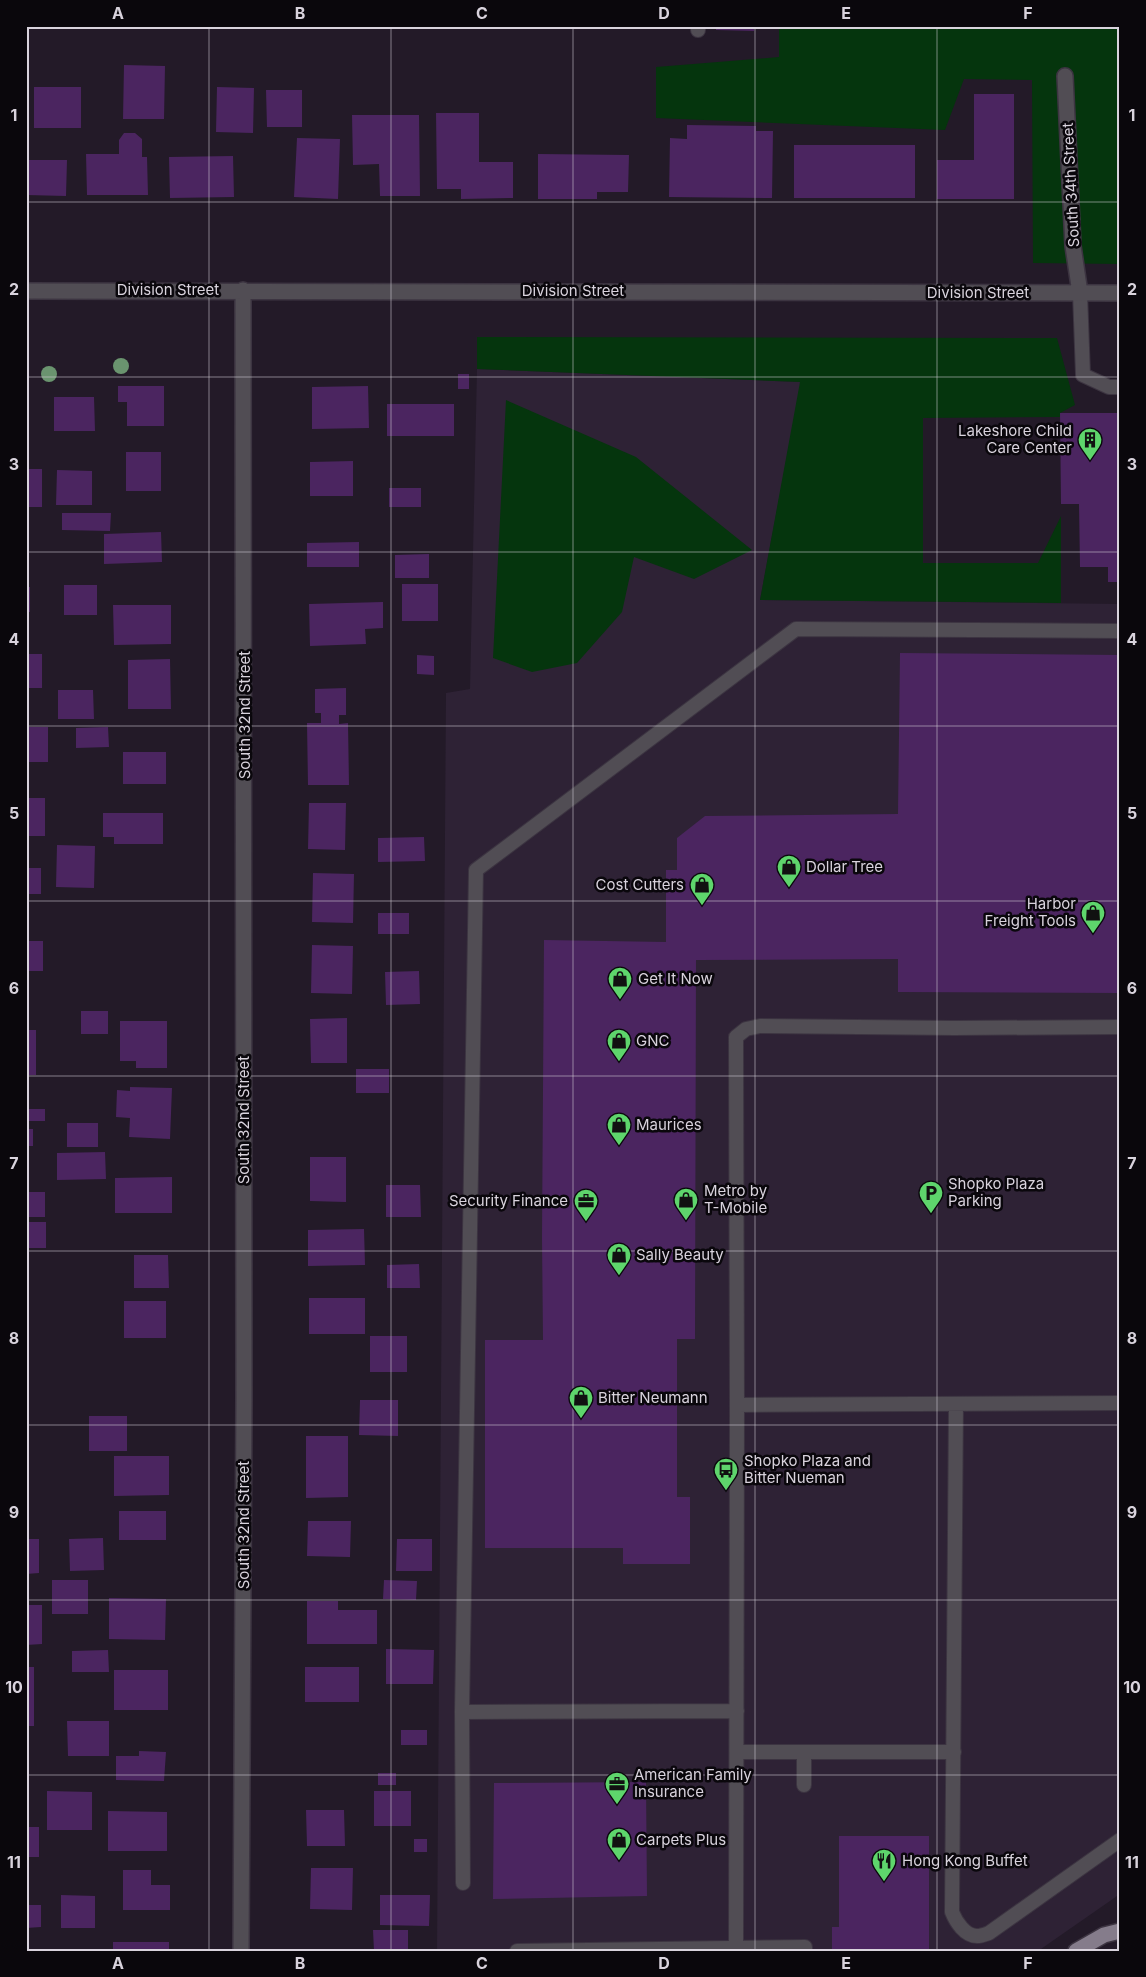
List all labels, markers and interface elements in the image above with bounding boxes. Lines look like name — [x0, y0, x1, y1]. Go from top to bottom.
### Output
text: A — [112, 3, 124, 23]
text: B — [295, 3, 305, 23]
text: C — [476, 3, 488, 23]
text: D — [658, 3, 670, 23]
text: E — [841, 3, 851, 23]
text: F — [1023, 3, 1033, 23]
text: 1 — [11, 105, 17, 125]
text: 1 — [1129, 105, 1135, 125]
street label: South 34th Street — [1058, 122, 1083, 248]
text: 2 — [9, 279, 19, 299]
text: 2 — [1127, 279, 1137, 299]
street label: Division Street — [117, 280, 219, 299]
street label: Division Street — [522, 281, 624, 300]
street label: Division Street — [927, 283, 1029, 302]
place label: Lakeshore Child Care Center — [958, 421, 1072, 457]
building icon: Lakeshore Child Care Center — [1077, 427, 1103, 461]
text: 3 — [9, 454, 19, 474]
text: 3 — [1127, 454, 1137, 474]
text: 4 — [9, 629, 20, 649]
text: 4 — [1127, 629, 1138, 649]
street label: South 32nd Street — [235, 651, 254, 779]
text: 5 — [9, 803, 19, 823]
text: 5 — [1127, 803, 1137, 823]
shop icon: Dollar Tree — [776, 854, 802, 888]
place label: Dollar Tree — [806, 857, 883, 876]
shop icon: Cost Cutters — [689, 872, 715, 906]
place label: Cost Cutters — [596, 875, 684, 894]
place label: Harbor Freight Tools — [985, 894, 1076, 930]
shop icon: Harbor Freight Tools — [1080, 900, 1106, 934]
shop icon: Get It Now — [607, 966, 633, 1000]
place label: Get It Now — [638, 969, 713, 988]
text: 6 — [9, 978, 19, 998]
text: 6 — [1127, 978, 1137, 998]
shop icon: GNC — [606, 1028, 632, 1062]
place label: GNC — [636, 1031, 669, 1050]
street label: South 32nd Street — [234, 1056, 253, 1184]
shop icon: Maurices — [606, 1112, 632, 1146]
place label: Maurices — [636, 1115, 702, 1134]
text: 7 — [9, 1153, 19, 1173]
text: 7 — [1127, 1153, 1137, 1173]
place label: Shopko Plaza Parking — [948, 1174, 1044, 1210]
parking icon: Shopko Plaza Parking — [918, 1180, 944, 1214]
place label: Metro by T-Mobile — [704, 1181, 768, 1217]
shop icon: Metro by T-Mobile — [673, 1187, 699, 1221]
office icon: Security Finance — [573, 1188, 599, 1222]
place label: Security Finance — [449, 1191, 568, 1210]
shop icon: Sally Beauty — [606, 1242, 632, 1276]
place label: Sally Beauty — [636, 1245, 724, 1264]
text: 8 — [9, 1328, 19, 1348]
text: 8 — [1127, 1328, 1137, 1348]
shop icon: Bitter Neumann — [568, 1385, 594, 1419]
place label: Bitter Neumann — [598, 1388, 708, 1407]
place label: Shopko Plaza and Bitter Nueman — [744, 1451, 871, 1487]
bus stop icon: Shopko Plaza and Bitter Nueman — [713, 1457, 739, 1491]
street label: South 32nd Street — [234, 1461, 253, 1589]
text: 9 — [9, 1502, 19, 1522]
text: 9 — [1127, 1502, 1137, 1522]
text: 10 — [5, 1677, 23, 1697]
text: 10 — [1123, 1677, 1141, 1697]
place label: American Family Insurance — [634, 1765, 752, 1801]
office icon: American Family Insurance — [604, 1771, 630, 1805]
shop icon: Carpets Plus — [606, 1827, 632, 1861]
place label: Carpets Plus — [636, 1830, 726, 1849]
restaurant icon: Hong Kong Buffet — [871, 1848, 897, 1882]
place label: Hong Kong Buffet — [902, 1851, 1028, 1870]
text: 11 — [7, 1852, 21, 1872]
text: 11 — [1125, 1852, 1139, 1872]
text: A — [112, 1953, 124, 1973]
text: B — [295, 1953, 305, 1973]
text: C — [476, 1953, 488, 1973]
text: D — [658, 1953, 670, 1973]
text: E — [841, 1953, 851, 1973]
text: F — [1023, 1953, 1033, 1973]

